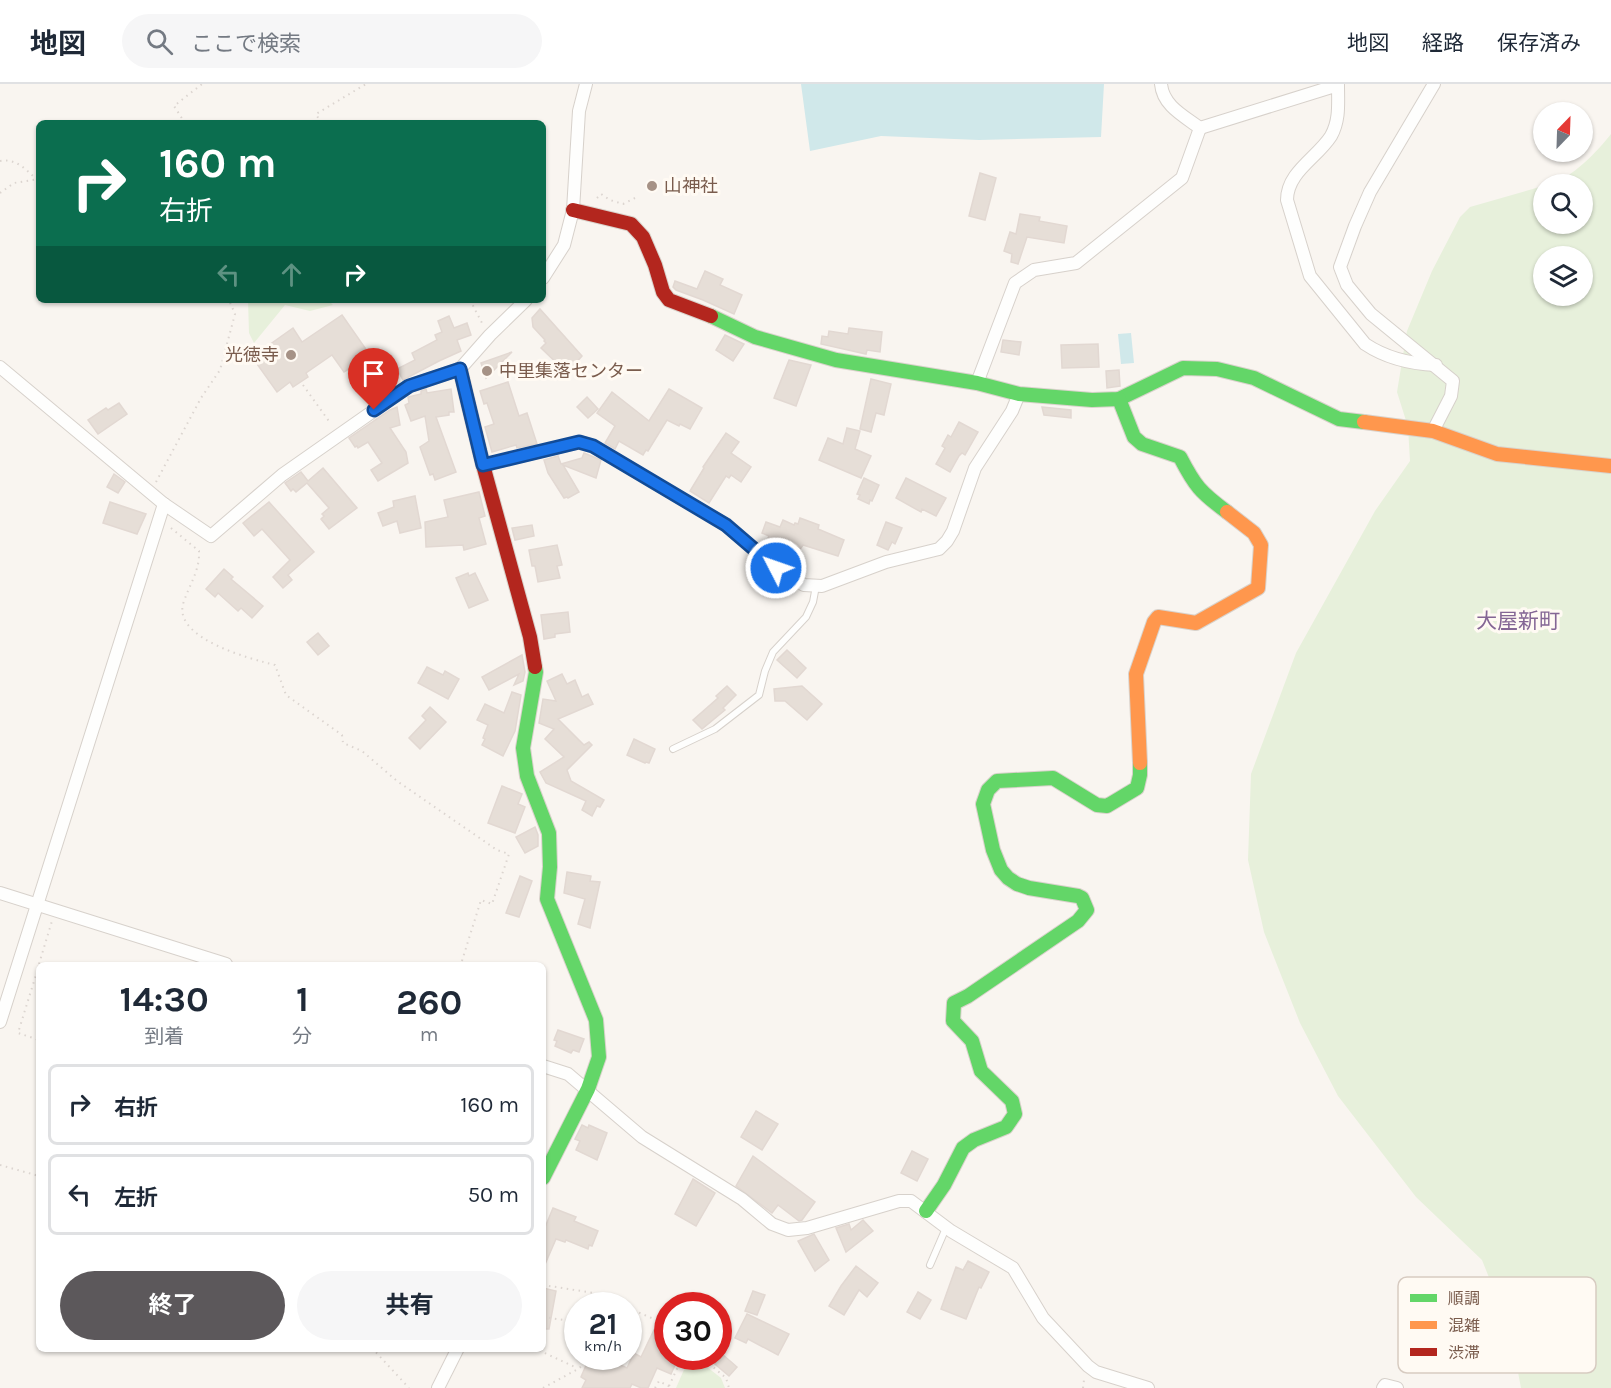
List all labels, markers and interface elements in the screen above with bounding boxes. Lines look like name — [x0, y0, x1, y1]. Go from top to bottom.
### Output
search box — [122, 14, 542, 68]
icon: search — [143, 25, 176, 58]
text: 地図 — [30, 27, 86, 60]
text: ここで検索 — [191, 31, 301, 57]
text: 地図 — [1347, 31, 1389, 55]
text: 経路 — [1422, 31, 1464, 55]
text: 保存済み — [1497, 31, 1581, 55]
north arrow — [1533, 102, 1593, 162]
map controls — [1533, 102, 1593, 306]
text: 160 m — [159, 138, 277, 188]
icon: right — [60, 144, 138, 222]
button: search — [1533, 174, 1593, 234]
place label: 山神社 — [664, 175, 718, 197]
marker: 山神社 — [645, 179, 659, 193]
text: 右折 — [159, 195, 213, 227]
button: layers — [1533, 246, 1593, 306]
icon: left — [212, 258, 245, 291]
icon: ahead — [275, 258, 308, 291]
icon: right — [338, 258, 371, 291]
place label: 光徳寺 — [225, 344, 279, 366]
marker: 光徳寺 — [284, 348, 298, 362]
pin — [348, 348, 399, 410]
icon: arrive — [357, 357, 390, 390]
place label: 中里集落センター — [499, 360, 643, 382]
marker: 中里集落センター — [480, 364, 494, 378]
position arrow — [744, 536, 808, 600]
district label: 大屋新町 — [1476, 609, 1560, 633]
text: 14:30 — [120, 978, 209, 1020]
text: 1 — [296, 978, 309, 1020]
text: 260 — [396, 981, 462, 1023]
text: m — [420, 1023, 439, 1046]
text: 到着 — [144, 1025, 184, 1048]
text: 分 — [292, 1025, 312, 1048]
icon: right — [63, 1088, 96, 1121]
text: 160 m — [460, 1092, 519, 1118]
text: 右折 — [114, 1095, 158, 1121]
icon: left — [63, 1178, 96, 1211]
text: 50 m — [468, 1182, 519, 1208]
text: 左折 — [114, 1185, 158, 1211]
button: 終了 — [60, 1271, 285, 1340]
button: 共有 — [297, 1271, 522, 1340]
legend — [1398, 1277, 1596, 1373]
text: 順調 — [1448, 1289, 1480, 1308]
speed limit sign: 30 — [654, 1292, 732, 1370]
text: 21 — [589, 1306, 617, 1342]
text: 混雑 — [1448, 1316, 1480, 1335]
text: km/h — [584, 1337, 622, 1355]
text: 渋滞 — [1448, 1343, 1480, 1362]

